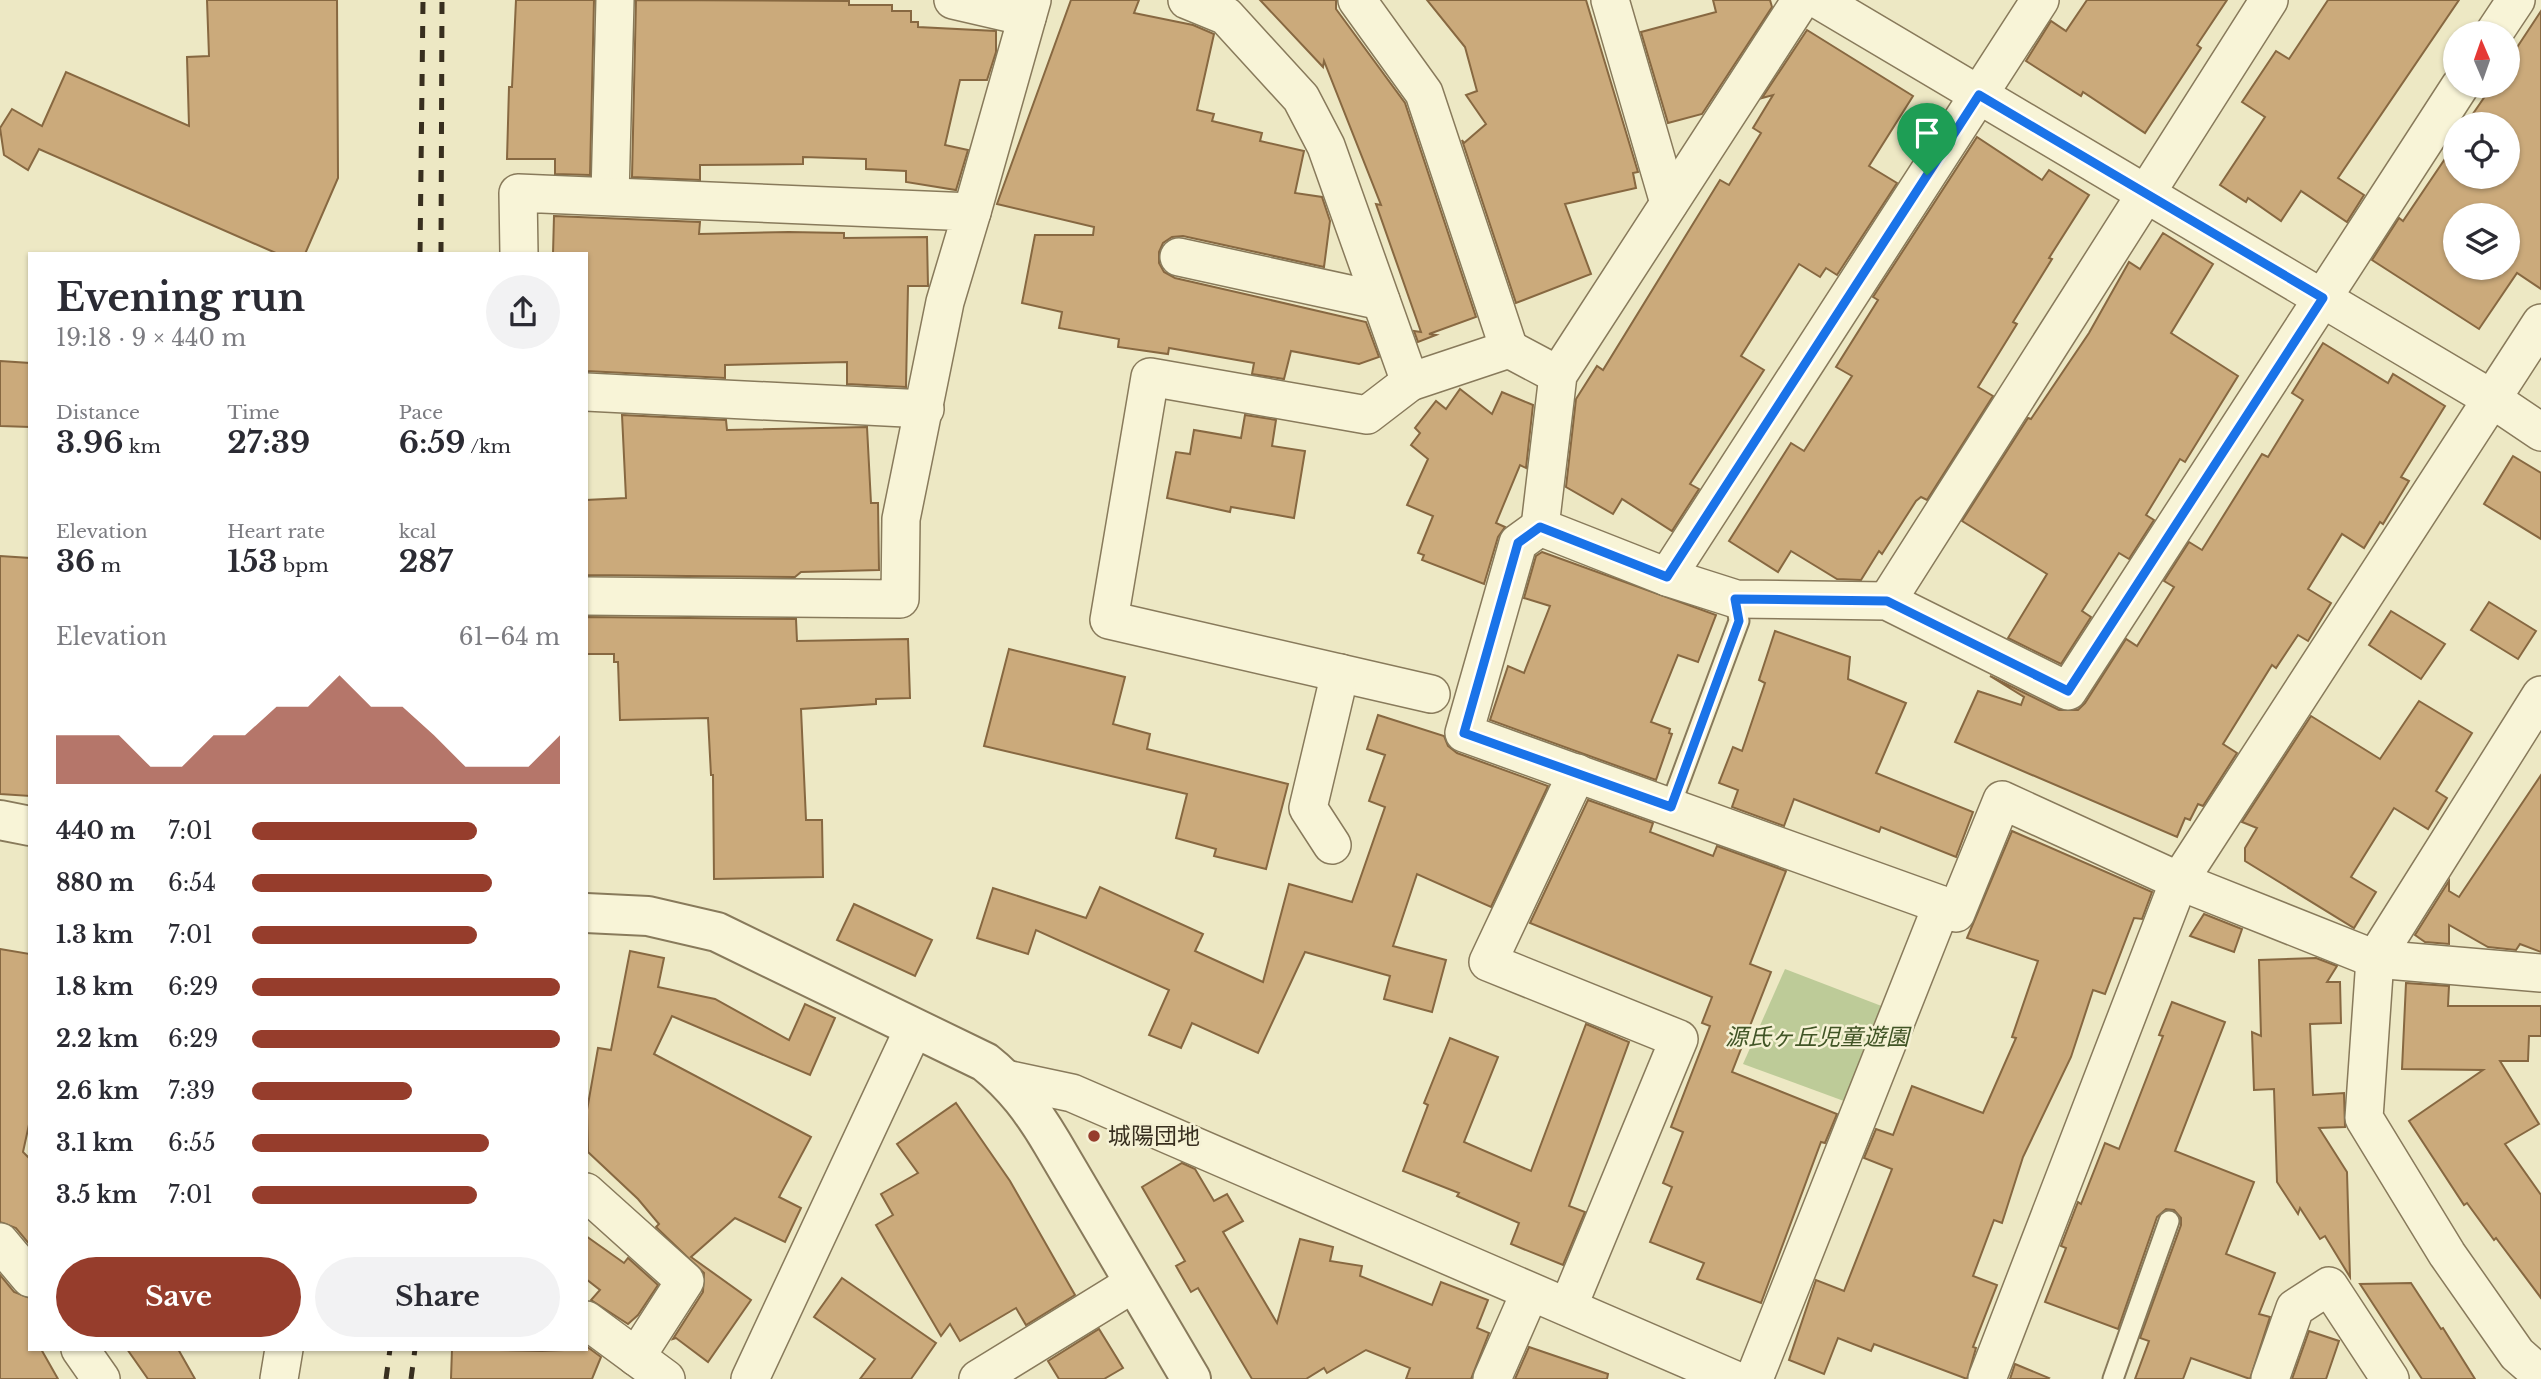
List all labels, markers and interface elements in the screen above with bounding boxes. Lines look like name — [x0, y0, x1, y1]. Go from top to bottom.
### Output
north arrow — [2443, 21, 2520, 98]
map controls — [2443, 21, 2520, 280]
pin — [1897, 103, 1957, 175]
button: locate — [2443, 112, 2520, 189]
icon: arrive — [1908, 114, 1946, 152]
button: layers — [2443, 203, 2520, 280]
text: Evening run — [56, 274, 305, 321]
button: share — [486, 275, 560, 349]
text: 19:18 · 9 × 440 m — [56, 324, 246, 352]
text: Distance — [56, 401, 140, 424]
text: Time — [227, 401, 280, 424]
text: Pace — [399, 401, 443, 424]
text: 3.96 — [56, 424, 123, 461]
text: 27:39 — [227, 424, 310, 461]
text: 6:59 — [399, 424, 465, 461]
text: km — [123, 435, 161, 458]
text: /km — [465, 435, 511, 458]
text: Elevation — [56, 520, 148, 543]
text: Heart rate — [227, 520, 325, 543]
text: kcal — [399, 520, 437, 543]
text: 36 — [56, 543, 95, 580]
text: 153 — [227, 543, 277, 580]
text: 287 — [399, 543, 453, 580]
text: m — [95, 554, 121, 577]
text: bpm — [277, 554, 329, 577]
text: Elevation — [56, 623, 167, 651]
text: 61–64 m — [459, 623, 560, 651]
text: 440 m — [56, 817, 135, 845]
text: 7:01 — [168, 817, 213, 845]
text: 880 m — [56, 869, 134, 897]
text: 6:54 — [168, 869, 216, 897]
text: 1.3 km — [56, 921, 134, 949]
text: 7:01 — [168, 921, 213, 949]
text: 1.8 km — [56, 973, 133, 1001]
text: 6:29 — [168, 973, 218, 1001]
park label: 源氏ヶ丘児童遊園 — [1725, 1023, 1912, 1051]
text: 2.2 km — [56, 1025, 139, 1053]
text: 6:29 — [168, 1025, 218, 1053]
text: 2.6 km — [56, 1077, 139, 1105]
text: 7:39 — [168, 1077, 215, 1105]
place label: 城陽団地 — [1108, 1122, 1200, 1150]
marker: 城陽団地 — [1086, 1128, 1102, 1144]
text: 3.1 km — [56, 1129, 134, 1157]
text: 6:55 — [168, 1129, 215, 1157]
text: 3.5 km — [56, 1181, 137, 1209]
text: 7:01 — [168, 1181, 213, 1209]
button: Save — [56, 1257, 301, 1337]
button: Share — [315, 1257, 560, 1337]

